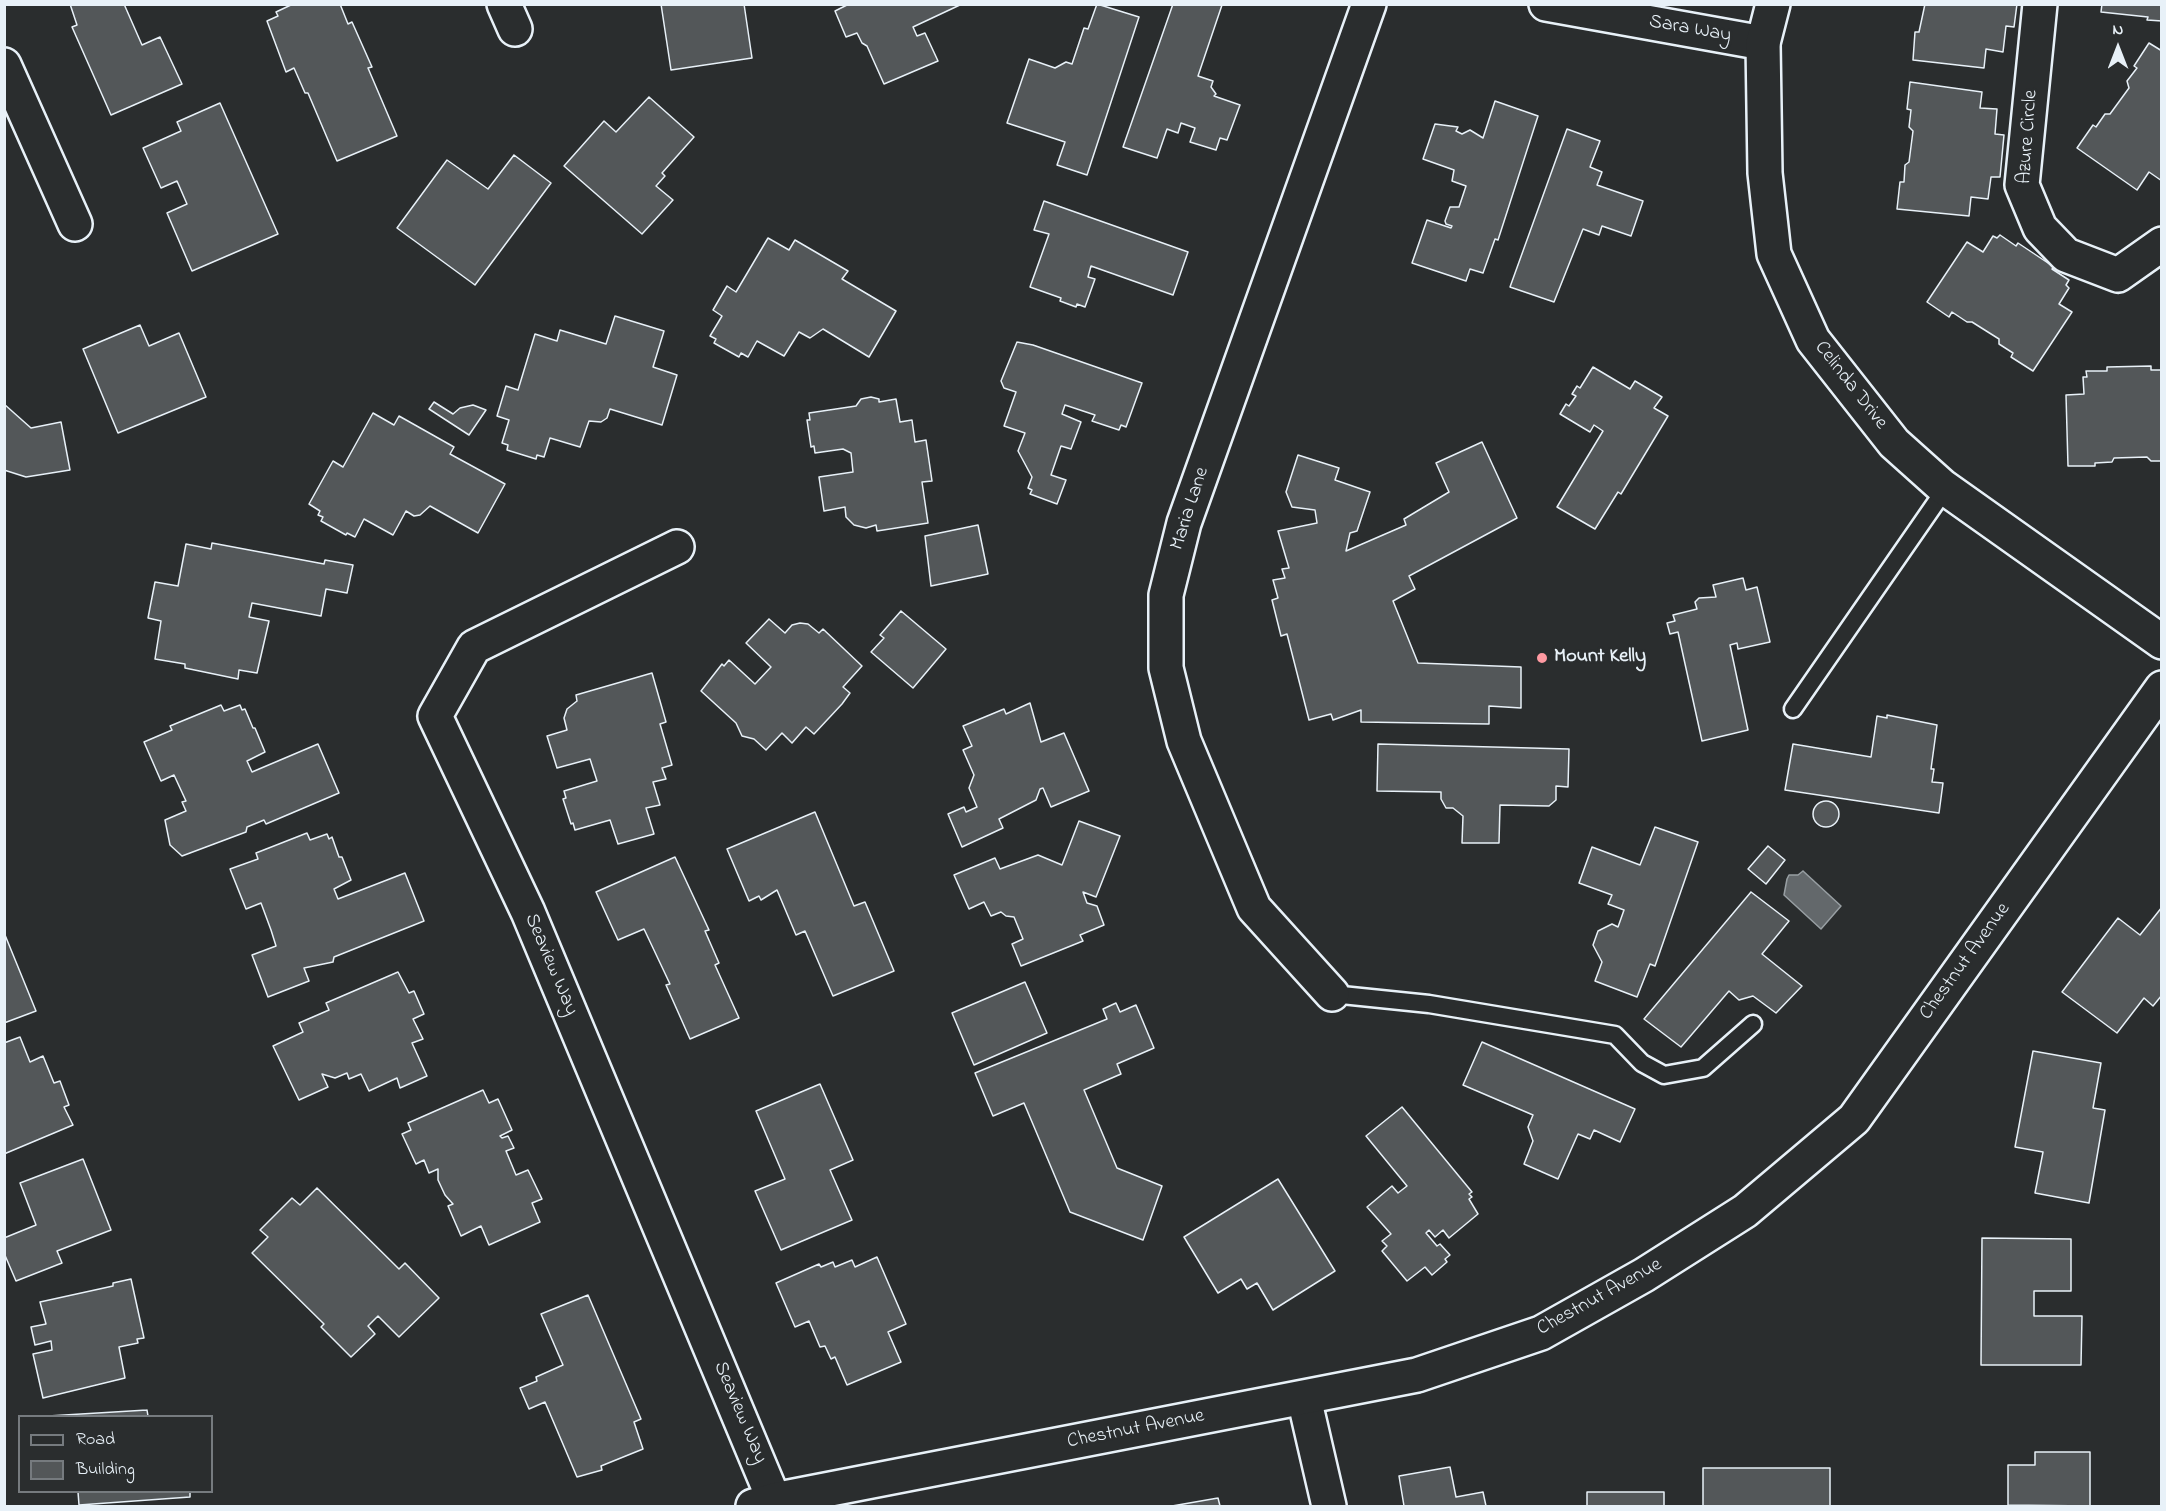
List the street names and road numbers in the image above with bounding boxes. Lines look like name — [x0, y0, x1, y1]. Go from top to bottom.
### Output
street label: Sara Way — [1647, 11, 1733, 49]
street label: Azure Circle — [2014, 89, 2044, 185]
street label: Celinda Drive — [1808, 337, 1892, 435]
street label: Maria Lane — [1166, 465, 1216, 553]
street label: Chestnut Avenue — [1915, 899, 2017, 1025]
street label: Seaview Way — [518, 910, 582, 1020]
street label: Chestnut Avenue — [1533, 1254, 1667, 1342]
street label: Seaview Way — [707, 1358, 771, 1468]
street label: Chestnut Avenue — [1065, 1405, 1207, 1455]

